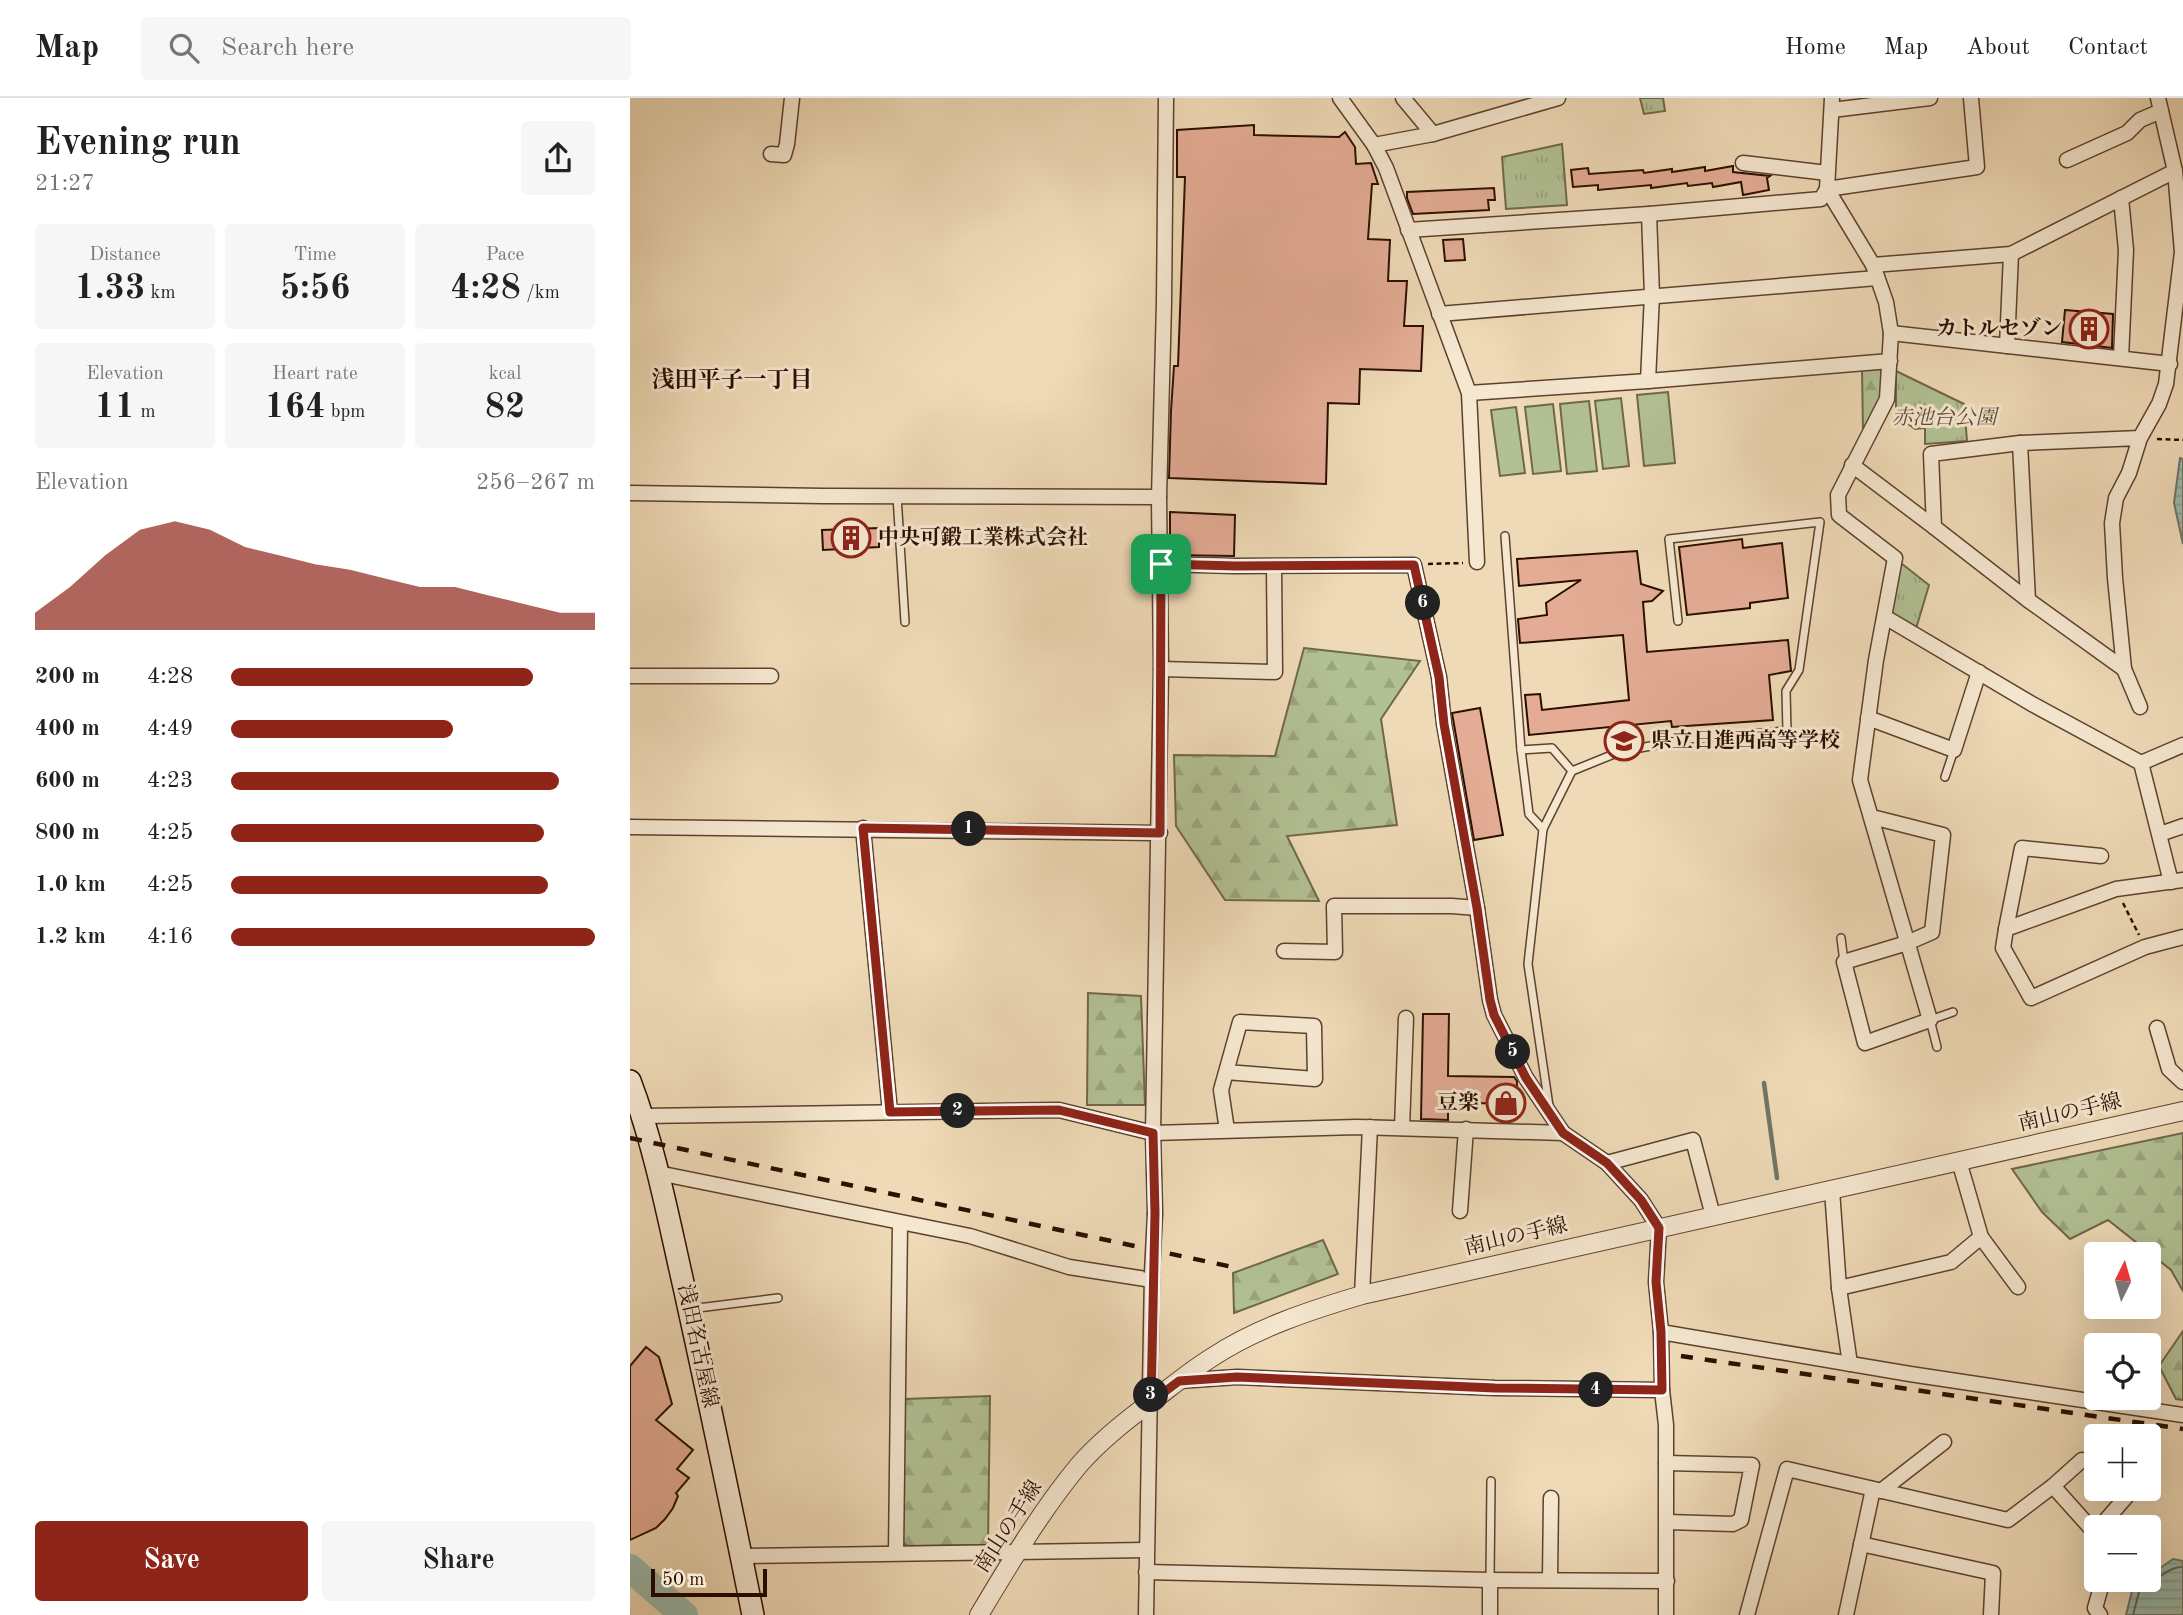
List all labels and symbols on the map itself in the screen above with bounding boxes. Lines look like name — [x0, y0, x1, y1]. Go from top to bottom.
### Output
building icon: カトルセゾン — [2068, 308, 2110, 350]
place label: カトルセゾン — [1936, 317, 2062, 340]
district label: 浅田平子一丁目 — [652, 367, 813, 392]
park label: 赤池台公園 — [1892, 406, 1999, 429]
building icon: 中央可鍛工業株式会社 — [830, 517, 872, 559]
place label: 中央可鍛工業株式会社 — [878, 525, 1088, 549]
pin — [1131, 534, 1191, 594]
pin: 6 — [1406, 586, 1440, 620]
school or university icon: 県立日進西高等学校 — [1603, 720, 1645, 762]
place label: 県立日進西高等学校 — [1651, 729, 1840, 752]
pin: 1 — [952, 812, 986, 846]
pin: 5 — [1496, 1034, 1530, 1070]
shop icon: 豆楽 — [1485, 1082, 1527, 1124]
street label: 南山の手線 — [2016, 1089, 2124, 1135]
place label: 豆楽 — [1437, 1091, 1479, 1114]
pin: 2 — [940, 1094, 976, 1128]
street label: 南山の手線 — [1462, 1213, 1570, 1259]
north arrow — [2084, 1242, 2161, 1320]
street label: 浅田名古屋線 — [674, 1282, 722, 1410]
pin: 4 — [1578, 1372, 1614, 1408]
pin: 3 — [1134, 1378, 1168, 1412]
street label: 南山の手線 — [970, 1476, 1046, 1577]
scale bar — [651, 1566, 766, 1598]

